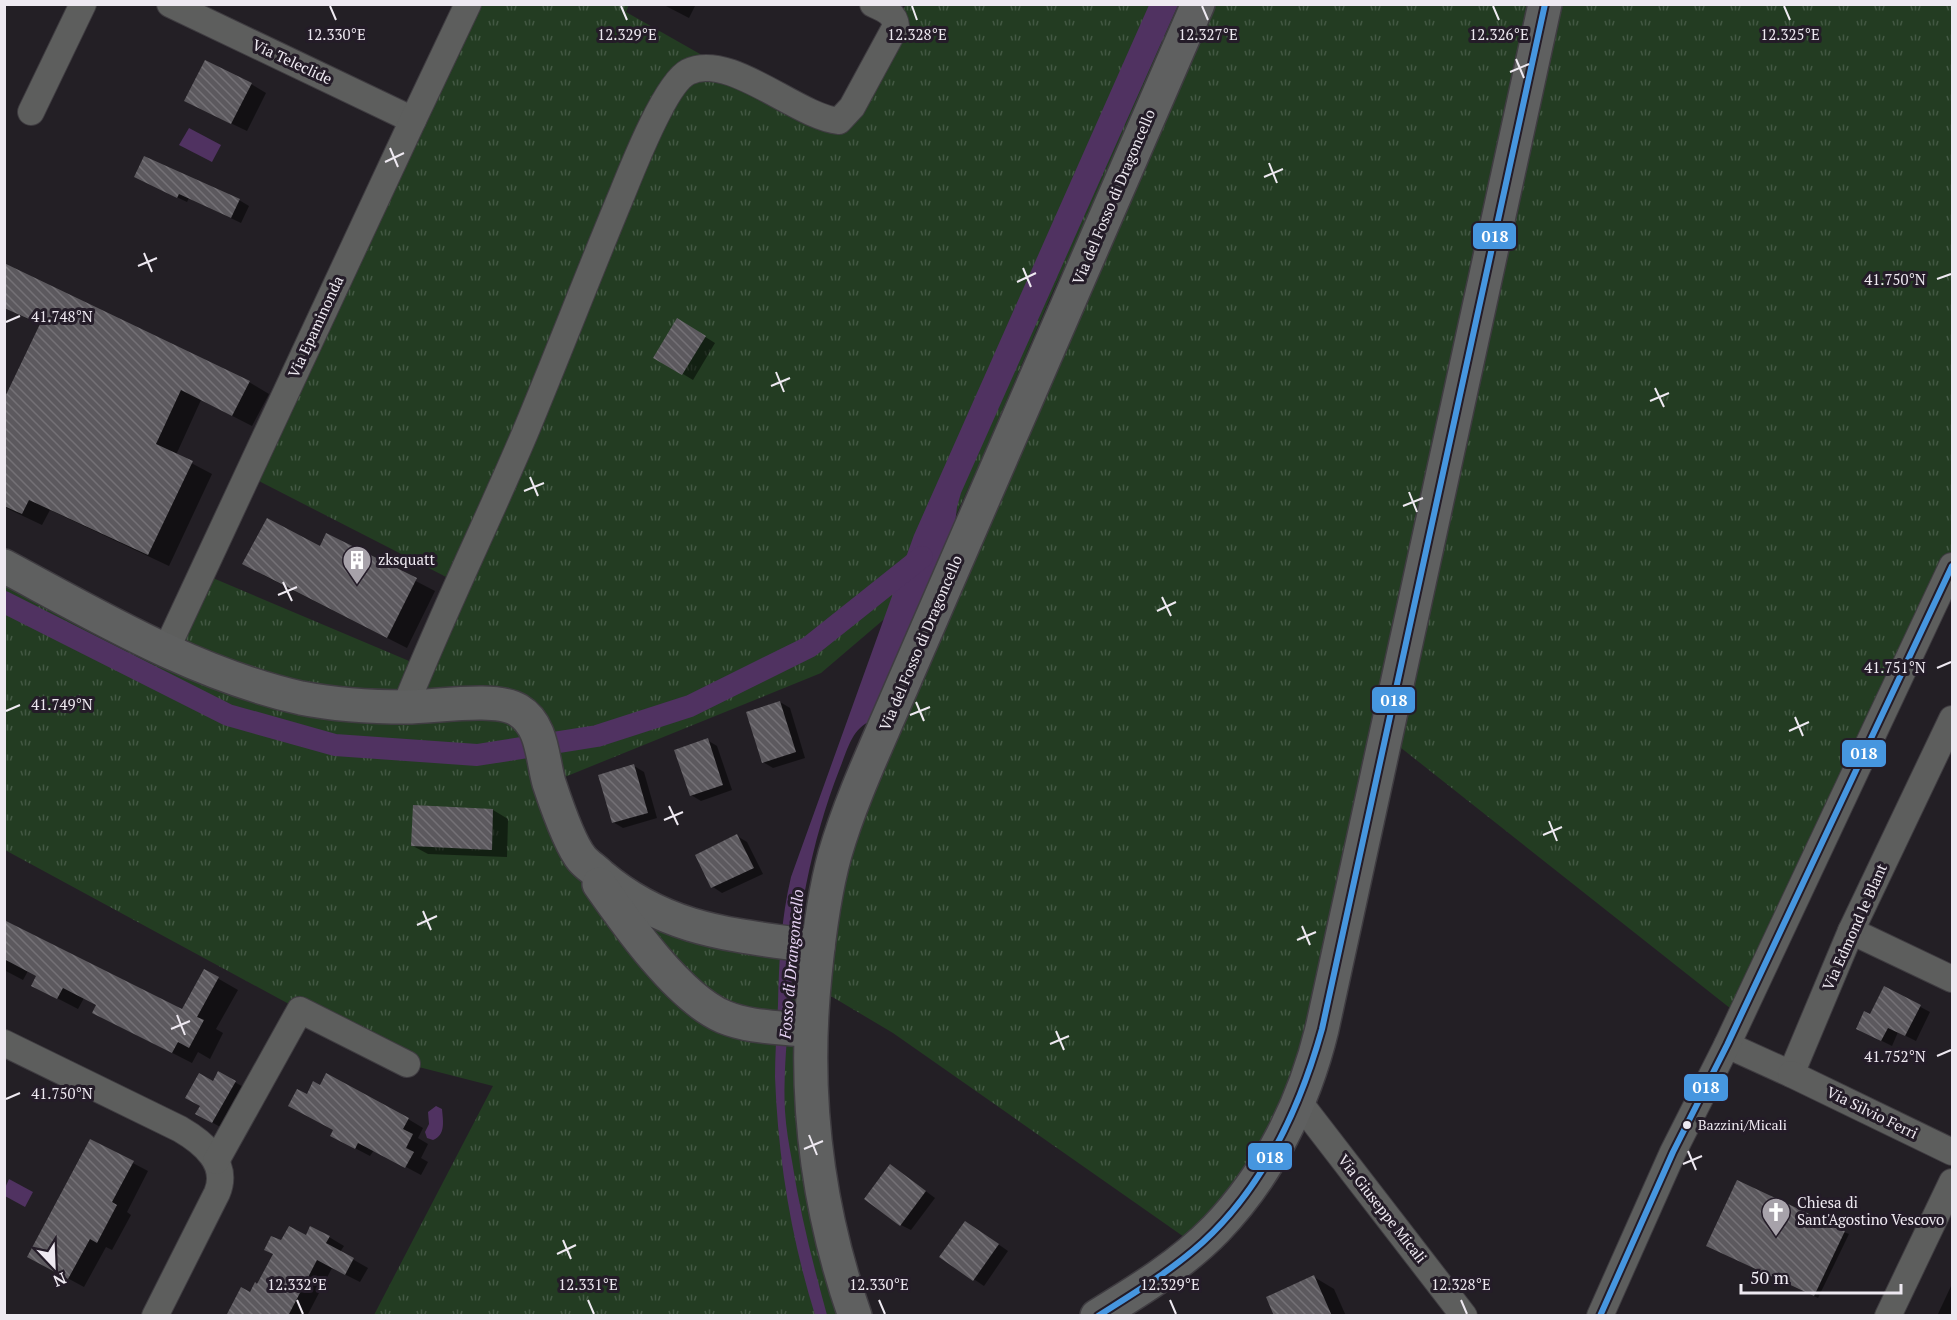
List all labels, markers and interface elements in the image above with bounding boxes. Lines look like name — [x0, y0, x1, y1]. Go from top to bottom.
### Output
text: 12.330°E — [306, 24, 366, 44]
text: 12.329°E — [597, 24, 657, 44]
text: 12.328°E — [887, 24, 947, 44]
text: 12.327°E — [1178, 24, 1238, 44]
text: 12.326°E — [1469, 24, 1529, 44]
text: 12.325°E — [1760, 24, 1820, 44]
street label: Via Teleclide — [249, 34, 336, 88]
street label: Via del Fosso di Dragoncello — [1067, 106, 1159, 287]
line badge: 018 — [1472, 222, 1517, 250]
text: 018 — [1481, 225, 1509, 247]
text: 41.750°N — [1864, 269, 1926, 289]
street label: Via Epaminonda — [283, 272, 348, 381]
text: 41.748°N — [31, 306, 93, 326]
building icon: zksquatt — [341, 544, 373, 586]
place label: zksquatt — [378, 549, 436, 569]
street label: Via del Fosso di Dragoncello — [874, 552, 966, 733]
text: 41.751°N — [1864, 657, 1926, 677]
line badge: 018 — [1371, 686, 1416, 714]
text: 018 — [1380, 689, 1408, 711]
text: 41.749°N — [31, 694, 93, 714]
line badge: 018 — [1841, 739, 1887, 768]
text: 018 — [1850, 742, 1878, 764]
street label: Via Edmond le Blant — [1817, 860, 1891, 993]
water label: Fosso di Drangoncello — [773, 888, 808, 1041]
text: 41.752°N — [1864, 1046, 1926, 1066]
line badge: 018 — [1683, 1073, 1729, 1102]
text: 018 — [1692, 1076, 1720, 1098]
street label: Via Silvio Ferri — [1824, 1081, 1921, 1143]
text: 41.750°N — [31, 1083, 93, 1103]
place label: Bazzini/Micali — [1698, 1115, 1787, 1134]
marker: Bazzini/Micali — [1681, 1119, 1693, 1131]
line badge: 018 — [1247, 1142, 1293, 1171]
text: 018 — [1256, 1146, 1284, 1168]
street label: Via Giuseppe Micali — [1334, 1150, 1432, 1267]
place label: Chiesa di Sant'Agostino Vescovo — [1797, 1192, 1944, 1229]
church icon: Chiesa di Sant'Agostino Vescovo — [1760, 1196, 1792, 1238]
north arrow — [24, 1236, 84, 1296]
scale bar — [1741, 1257, 1902, 1295]
text: 50 m — [1750, 1265, 1790, 1289]
text: N — [50, 1267, 70, 1292]
text: 12.332°E — [267, 1274, 327, 1294]
text: 12.331°E — [558, 1274, 618, 1294]
text: 12.330°E — [849, 1274, 909, 1294]
text: 12.329°E — [1140, 1274, 1200, 1294]
text: 12.328°E — [1431, 1274, 1491, 1294]

